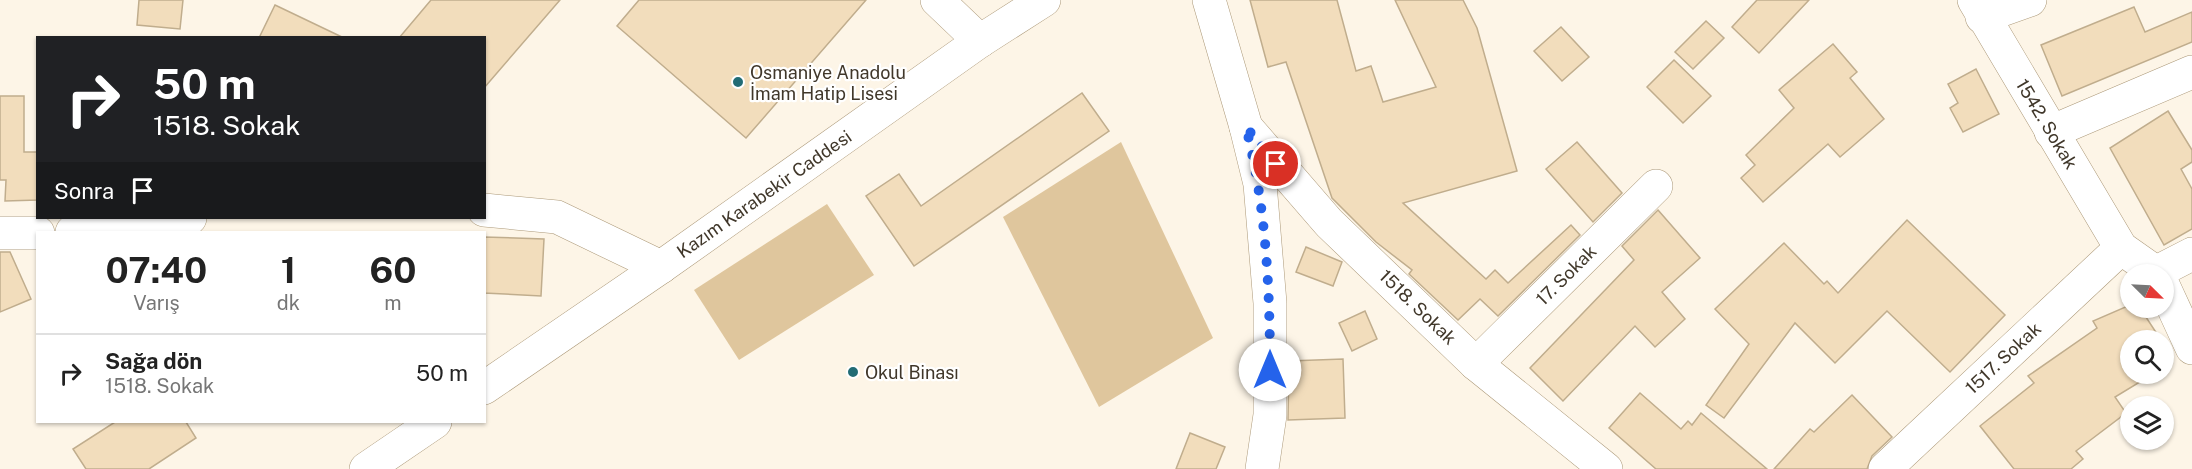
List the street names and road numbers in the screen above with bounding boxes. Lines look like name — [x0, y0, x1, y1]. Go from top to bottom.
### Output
street label: 1542. Sokak — [2012, 75, 2082, 173]
street label: Kazım Karabekir Caddesi — [673, 126, 855, 262]
street label: 17. Sokak — [1532, 241, 1600, 309]
street label: 1518. Sokak — [1375, 265, 1461, 349]
street label: 1517. Sokak — [1961, 318, 2045, 398]

